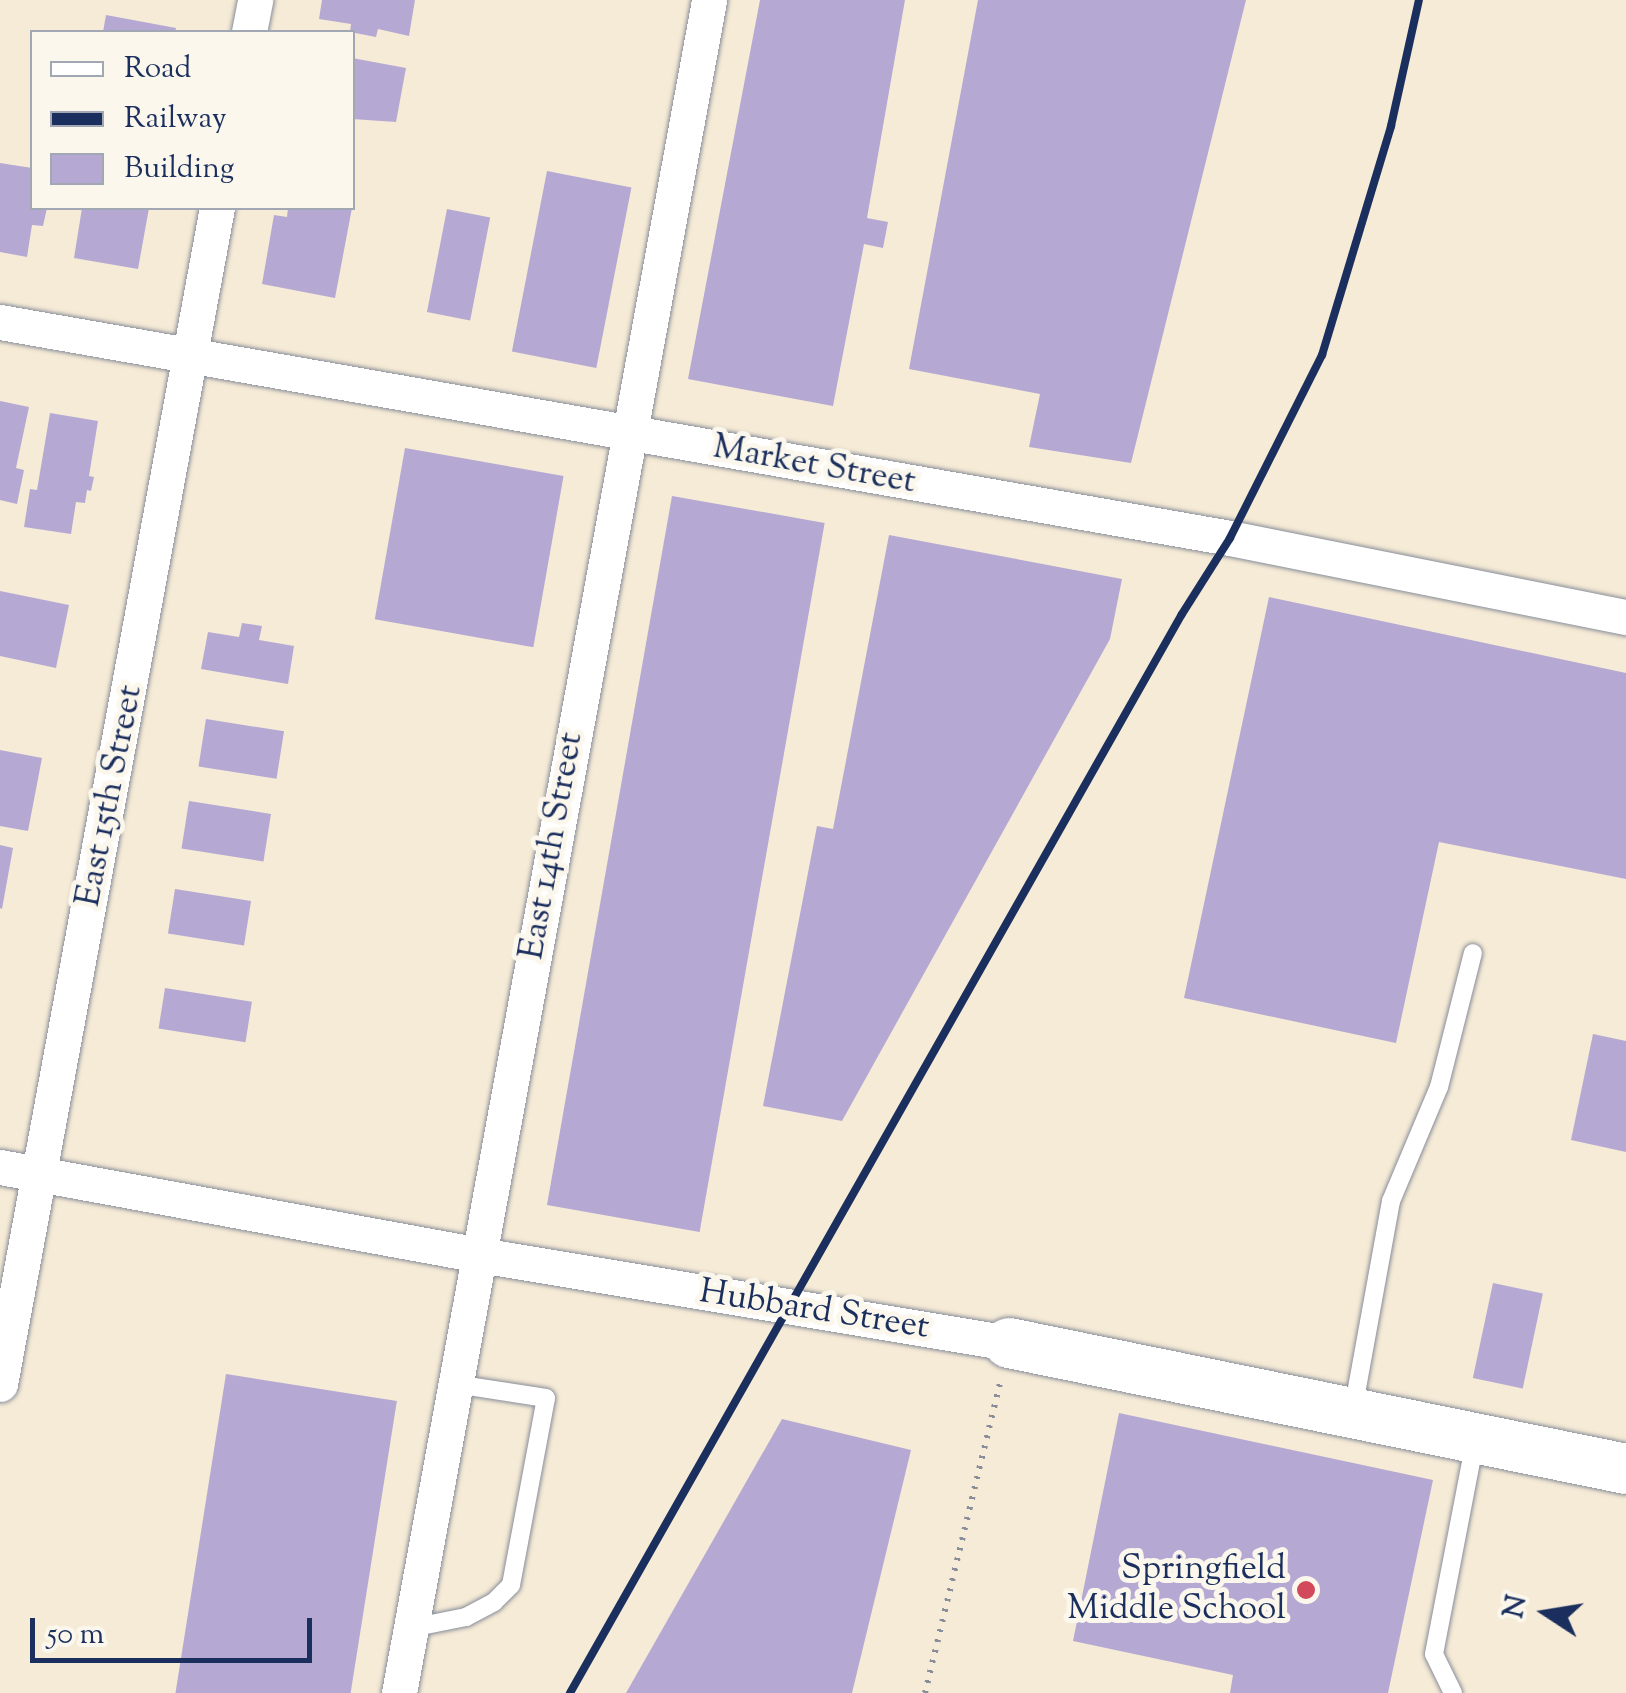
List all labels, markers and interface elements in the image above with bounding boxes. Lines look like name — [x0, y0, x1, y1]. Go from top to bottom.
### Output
legend — [30, 30, 355, 210]
text: Road — [124, 48, 191, 91]
text: Railway — [124, 98, 227, 141]
text: Building — [124, 148, 234, 191]
street label: Market Street — [709, 428, 919, 504]
street label: East 15th Street — [69, 682, 153, 910]
street label: East 14th Street — [512, 729, 594, 963]
street label: Hubbard Street — [696, 1272, 932, 1350]
place label: Springfield Middle School — [1067, 1549, 1286, 1631]
north arrow — [1496, 1563, 1596, 1663]
marker: Springfield Middle School — [1295, 1579, 1317, 1601]
text: N — [1495, 1592, 1539, 1622]
scale bar — [35, 1598, 318, 1660]
text: 50 m — [47, 1614, 104, 1657]

